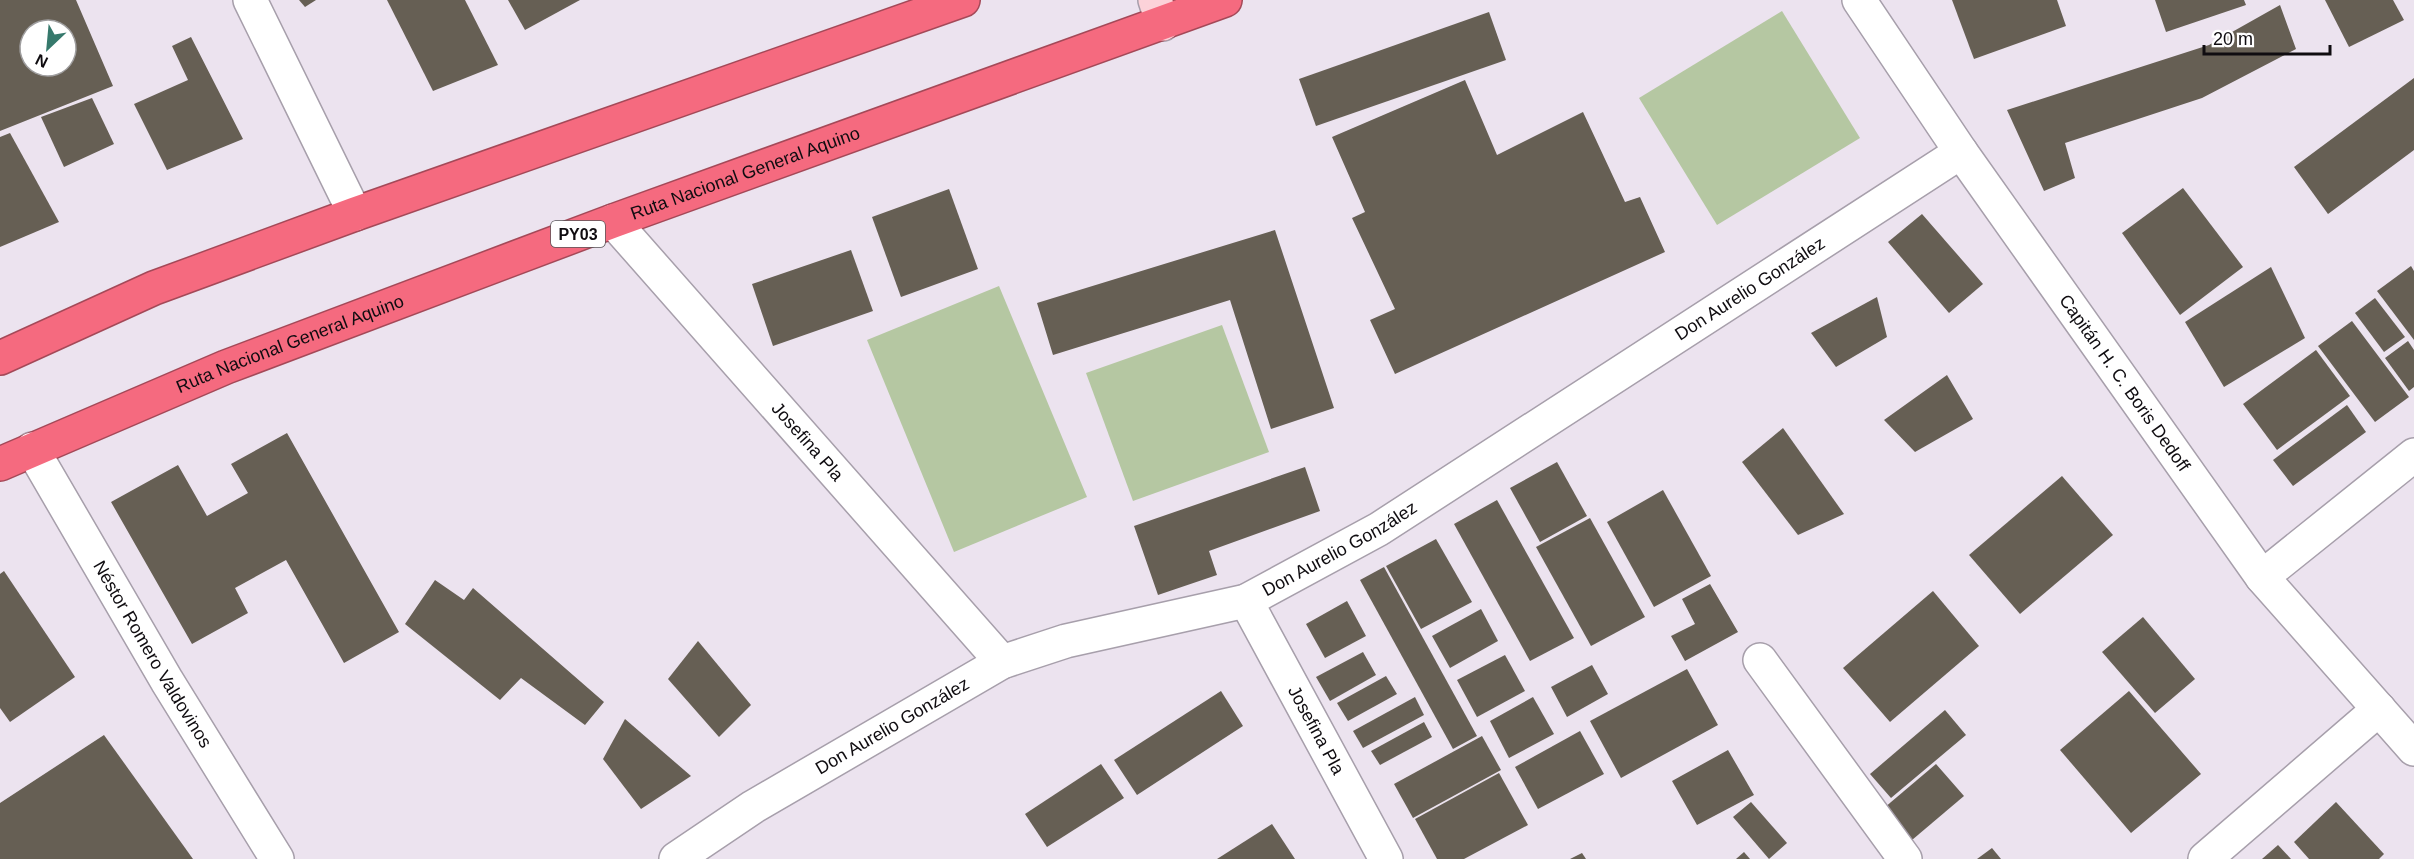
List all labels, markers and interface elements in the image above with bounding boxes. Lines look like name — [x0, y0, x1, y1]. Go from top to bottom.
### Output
north arrow — [18, 18, 78, 78]
scale bar — [2204, 18, 2330, 56]
text: 20 m — [2213, 29, 2253, 49]
text: N — [33, 51, 51, 71]
street label: Ruta Nacional General Aquino — [628, 123, 862, 224]
road number: PY03 — [551, 221, 605, 247]
street label: Don Aurelio González — [1671, 233, 1828, 344]
street label: Ruta Nacional General Aquino — [173, 291, 407, 397]
street label: Capitán H. C. Boris Dedoff — [2055, 291, 2195, 476]
street label: Josefina Pla — [768, 398, 848, 486]
street label: Don Aurelio González — [1259, 497, 1421, 600]
street label: Néstor Romero Valdovinos — [89, 557, 216, 751]
street label: Don Aurelio González — [812, 673, 973, 778]
street label: Josefina Pla — [1284, 682, 1349, 779]

